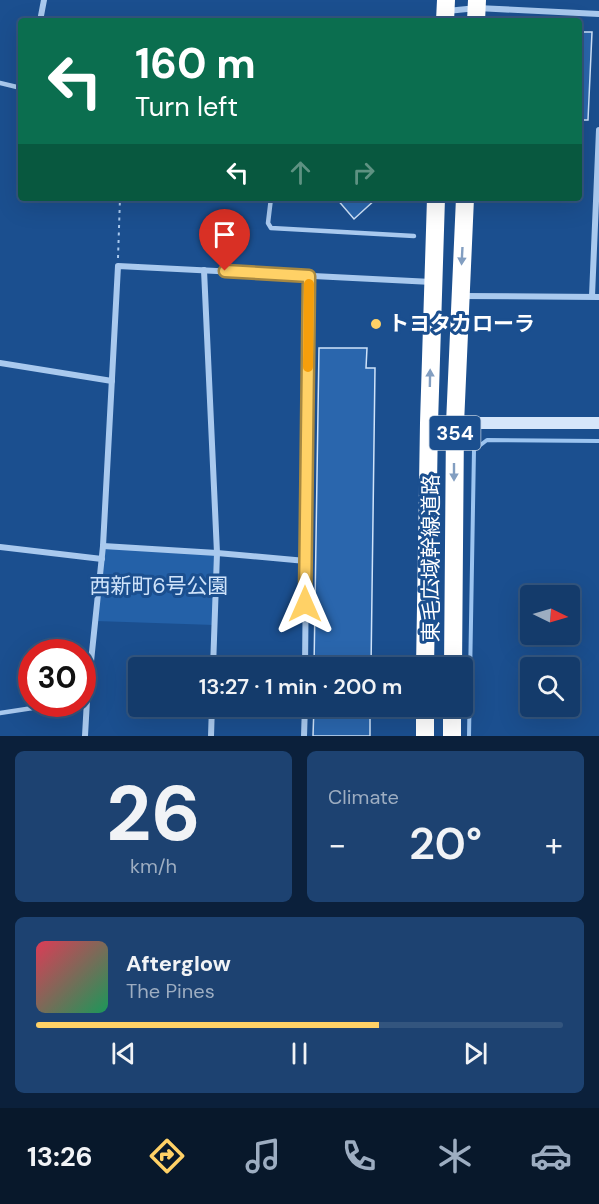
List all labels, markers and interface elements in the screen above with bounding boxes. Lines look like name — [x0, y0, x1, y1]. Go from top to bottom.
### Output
text: 160 m — [135, 36, 256, 91]
icon: left — [36, 42, 114, 120]
text: Turn left — [135, 89, 238, 124]
icon: left — [221, 156, 254, 189]
icon: ahead — [284, 156, 317, 189]
icon: right — [347, 156, 380, 189]
pin — [199, 209, 250, 271]
icon: arrive — [208, 218, 241, 251]
one-way arrow — [457, 247, 466, 266]
place label: トヨタカローラ — [388, 310, 535, 338]
marker: トヨタカローラ — [369, 317, 383, 331]
one-way arrow — [425, 369, 435, 388]
road number: 354 — [430, 416, 480, 450]
one-way arrow — [450, 463, 459, 482]
street label: 東毛広域幹線道路 — [417, 474, 445, 642]
park label: 西新町6号公園 — [89, 572, 229, 600]
position arrow — [273, 572, 337, 636]
north arrow — [520, 585, 580, 645]
map controls — [520, 585, 580, 717]
speed limit sign: 30 — [18, 639, 96, 717]
button: search — [520, 657, 580, 717]
text: 13:27 · 1 min · 200 m — [199, 672, 402, 701]
text: 26 — [106, 763, 201, 864]
text: Climate — [328, 784, 399, 810]
text: 20° — [409, 814, 482, 873]
text: − — [328, 823, 346, 866]
text: + — [545, 823, 563, 866]
text: km/h — [130, 853, 177, 879]
text: Afterglow — [126, 949, 231, 978]
text: The Pines — [126, 978, 215, 1004]
icon: previous — [107, 1037, 140, 1070]
icon: pause — [283, 1037, 316, 1070]
icon: next — [459, 1037, 492, 1070]
icon: directions — [146, 1135, 188, 1177]
icon: music — [242, 1135, 284, 1177]
icon: phone — [338, 1135, 380, 1177]
icon: climate — [434, 1135, 476, 1177]
icon: car — [530, 1135, 572, 1177]
text: 13:26 — [27, 1139, 93, 1174]

